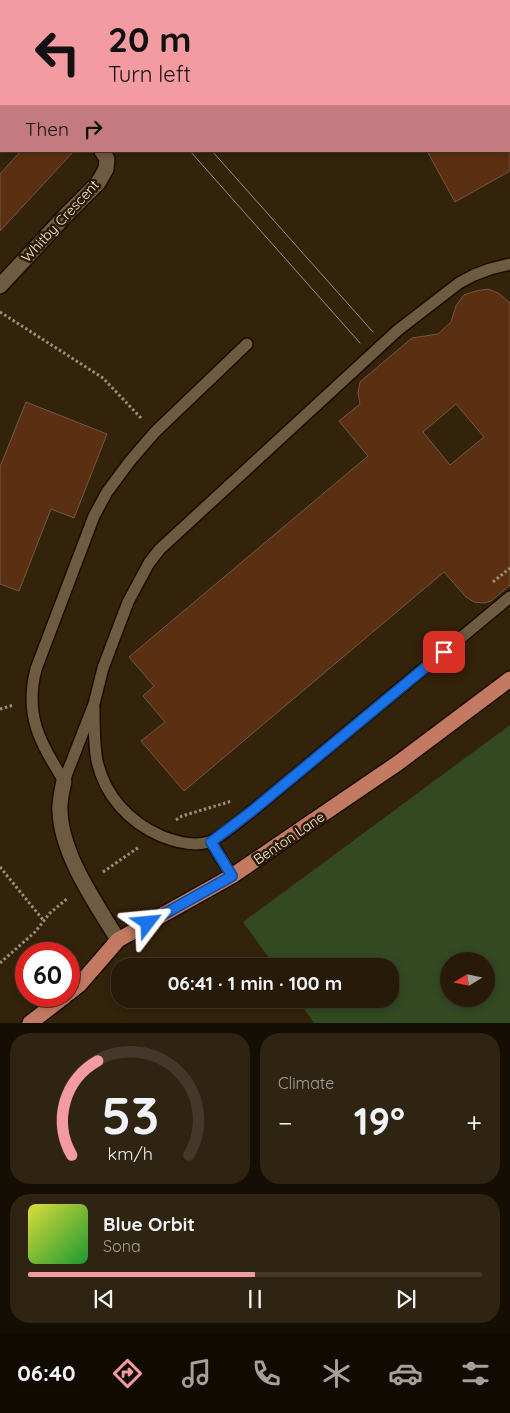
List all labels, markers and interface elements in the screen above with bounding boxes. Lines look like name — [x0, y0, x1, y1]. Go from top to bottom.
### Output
text: 20 m — [108, 17, 191, 61]
icon: left — [25, 20, 90, 85]
text: Turn left — [108, 60, 191, 88]
icon: right — [79, 115, 107, 143]
text: Then — [25, 117, 69, 141]
street label: Whitby Crescent — [17, 176, 103, 266]
pin — [423, 631, 465, 673]
icon: arrive — [430, 638, 458, 666]
street label: Benton Lane — [250, 808, 328, 868]
position arrow — [121, 896, 173, 948]
speed limit sign: 60 — [15, 942, 80, 1007]
north arrow — [440, 952, 495, 1008]
map controls — [440, 952, 495, 1007]
text: 06:41 · 1 min · 100 m — [168, 971, 342, 995]
text: Climate — [278, 1073, 334, 1093]
text: 53 — [101, 1082, 159, 1147]
text: 19° — [354, 1097, 405, 1145]
text: − — [278, 1105, 293, 1140]
text: + — [466, 1105, 482, 1140]
text: km/h — [107, 1142, 153, 1164]
text: Blue Orbit — [103, 1212, 195, 1236]
text: Sona — [103, 1236, 141, 1256]
icon: previous — [90, 1285, 118, 1313]
icon: pause — [241, 1285, 269, 1313]
icon: next — [392, 1285, 420, 1313]
icon: directions — [110, 1356, 145, 1391]
icon: music — [179, 1356, 214, 1391]
icon: phone — [249, 1356, 284, 1391]
icon: climate — [319, 1356, 354, 1391]
icon: car — [388, 1356, 423, 1391]
icon: filters — [458, 1356, 493, 1391]
text: 06:40 — [17, 1359, 75, 1387]

